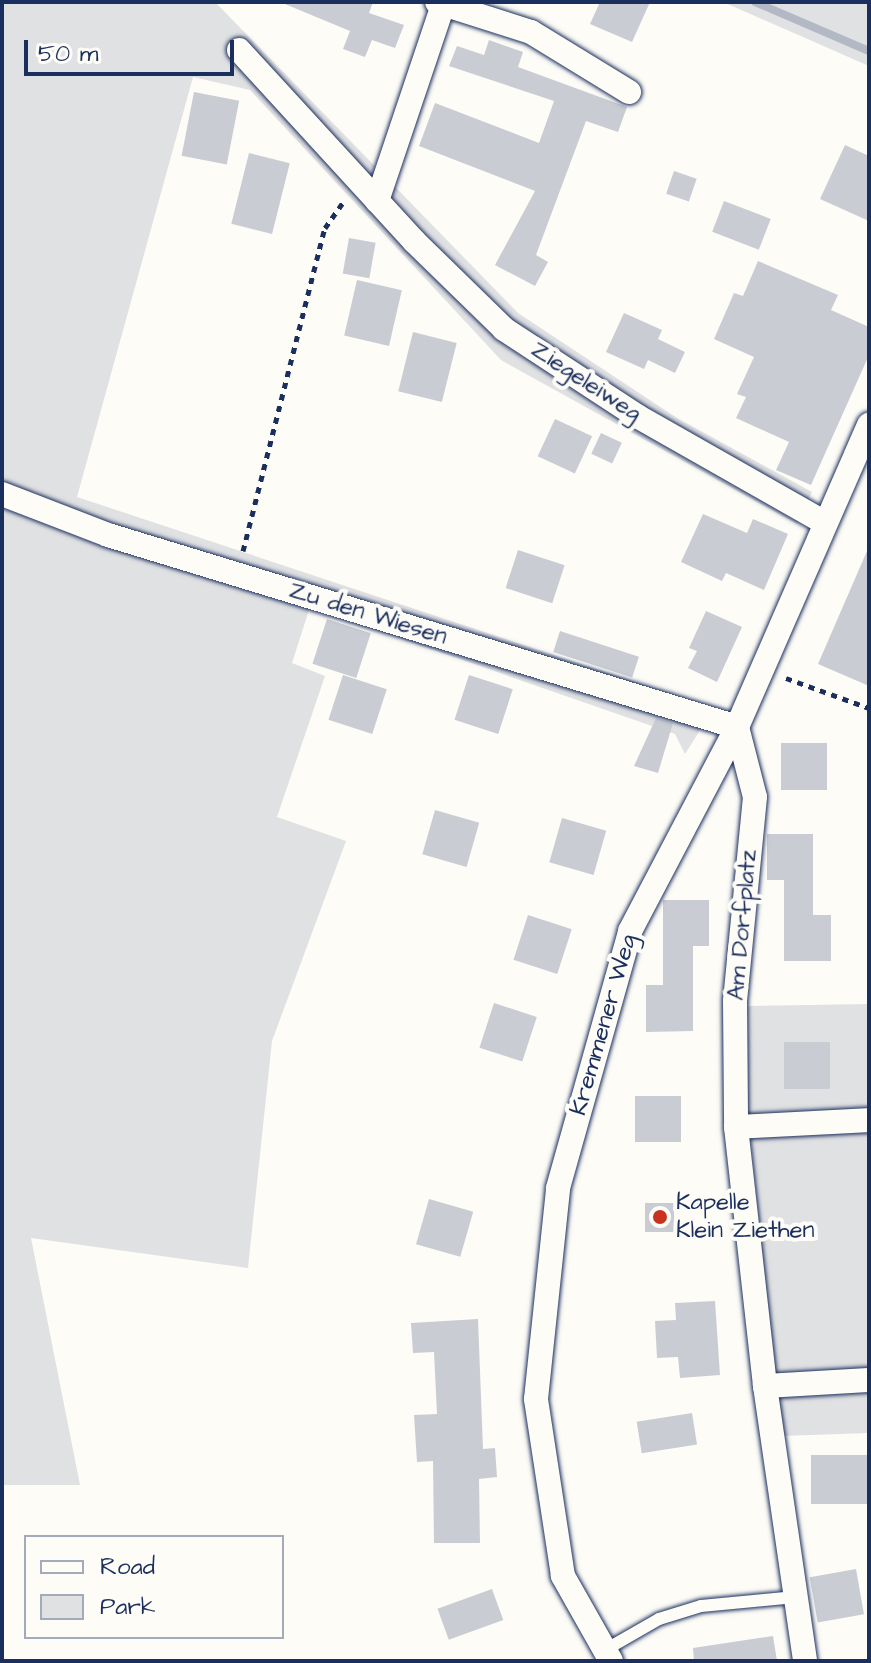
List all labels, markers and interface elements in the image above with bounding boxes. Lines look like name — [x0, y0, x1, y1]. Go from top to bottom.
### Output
scale bar — [28, 24, 238, 74]
text: 50 m — [38, 37, 98, 71]
street label: Ziegeleiweg — [525, 336, 647, 428]
street label: Zu den Wiesen — [285, 576, 451, 652]
street label: Am Dorfplatz — [722, 848, 764, 1002]
street label: Kremmener Weg — [564, 931, 644, 1119]
place label: Kapelle Klein Ziethen — [676, 1189, 815, 1245]
marker: Kapelle Klein Ziethen — [651, 1208, 669, 1226]
legend — [24, 1535, 284, 1639]
text: Road — [100, 1550, 155, 1584]
text: Park — [100, 1590, 156, 1624]

